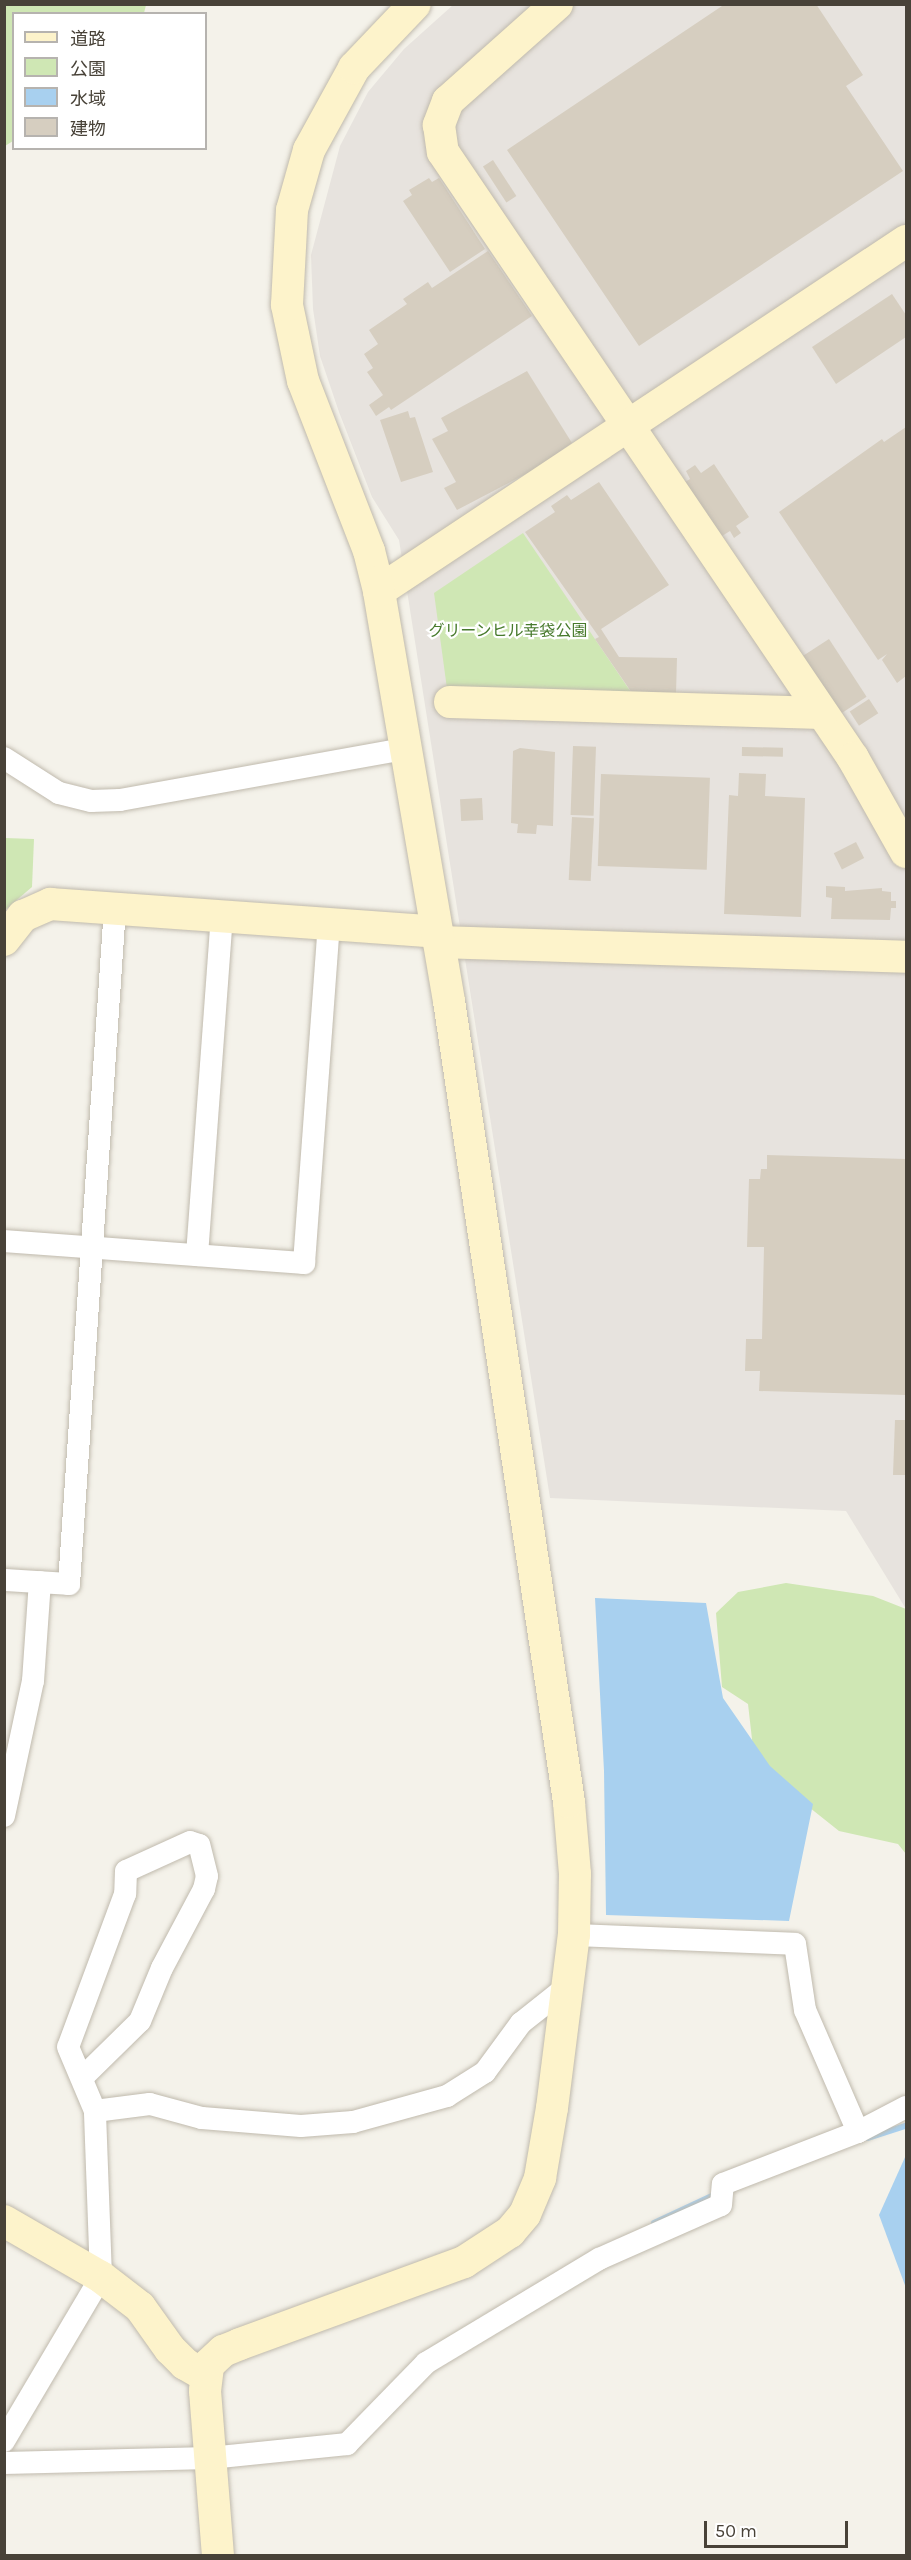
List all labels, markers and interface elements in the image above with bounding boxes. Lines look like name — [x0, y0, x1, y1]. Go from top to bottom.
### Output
legend — [12, 12, 207, 150]
text: 道路 — [70, 28, 106, 50]
text: 公園 — [70, 58, 106, 80]
text: 水域 — [70, 88, 106, 110]
text: 建物 — [70, 118, 106, 140]
park label: グリーンヒル幸袋公園 — [428, 621, 588, 641]
scale bar — [707, 2509, 851, 2547]
text: 50 m — [715, 2520, 757, 2542]

